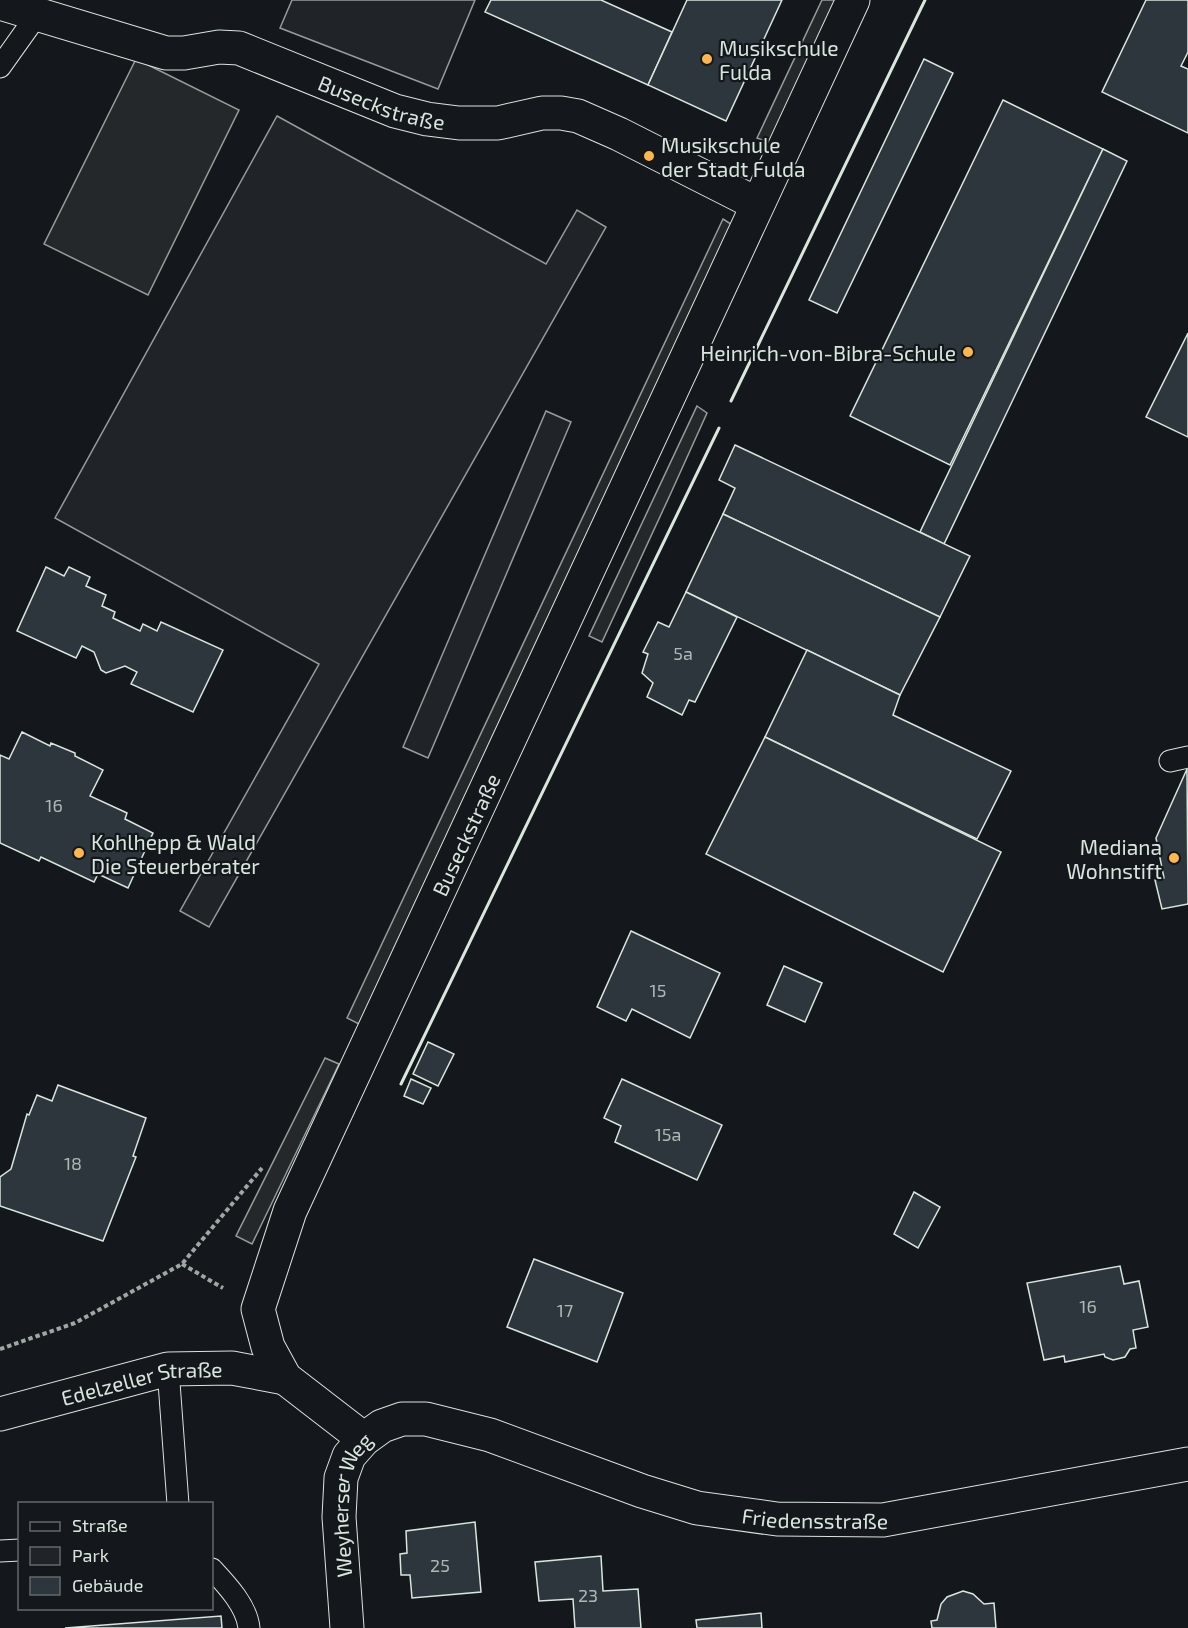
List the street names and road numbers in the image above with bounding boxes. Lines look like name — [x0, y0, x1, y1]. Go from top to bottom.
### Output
street label: Buseckstraße — [315, 69, 446, 134]
street label: Buseckstraße — [426, 769, 504, 899]
street label: Edelzeller Straße — [58, 1356, 223, 1410]
street label: Weyherser Weg — [326, 1427, 377, 1578]
street label: Friedensstraße — [740, 1502, 888, 1533]

